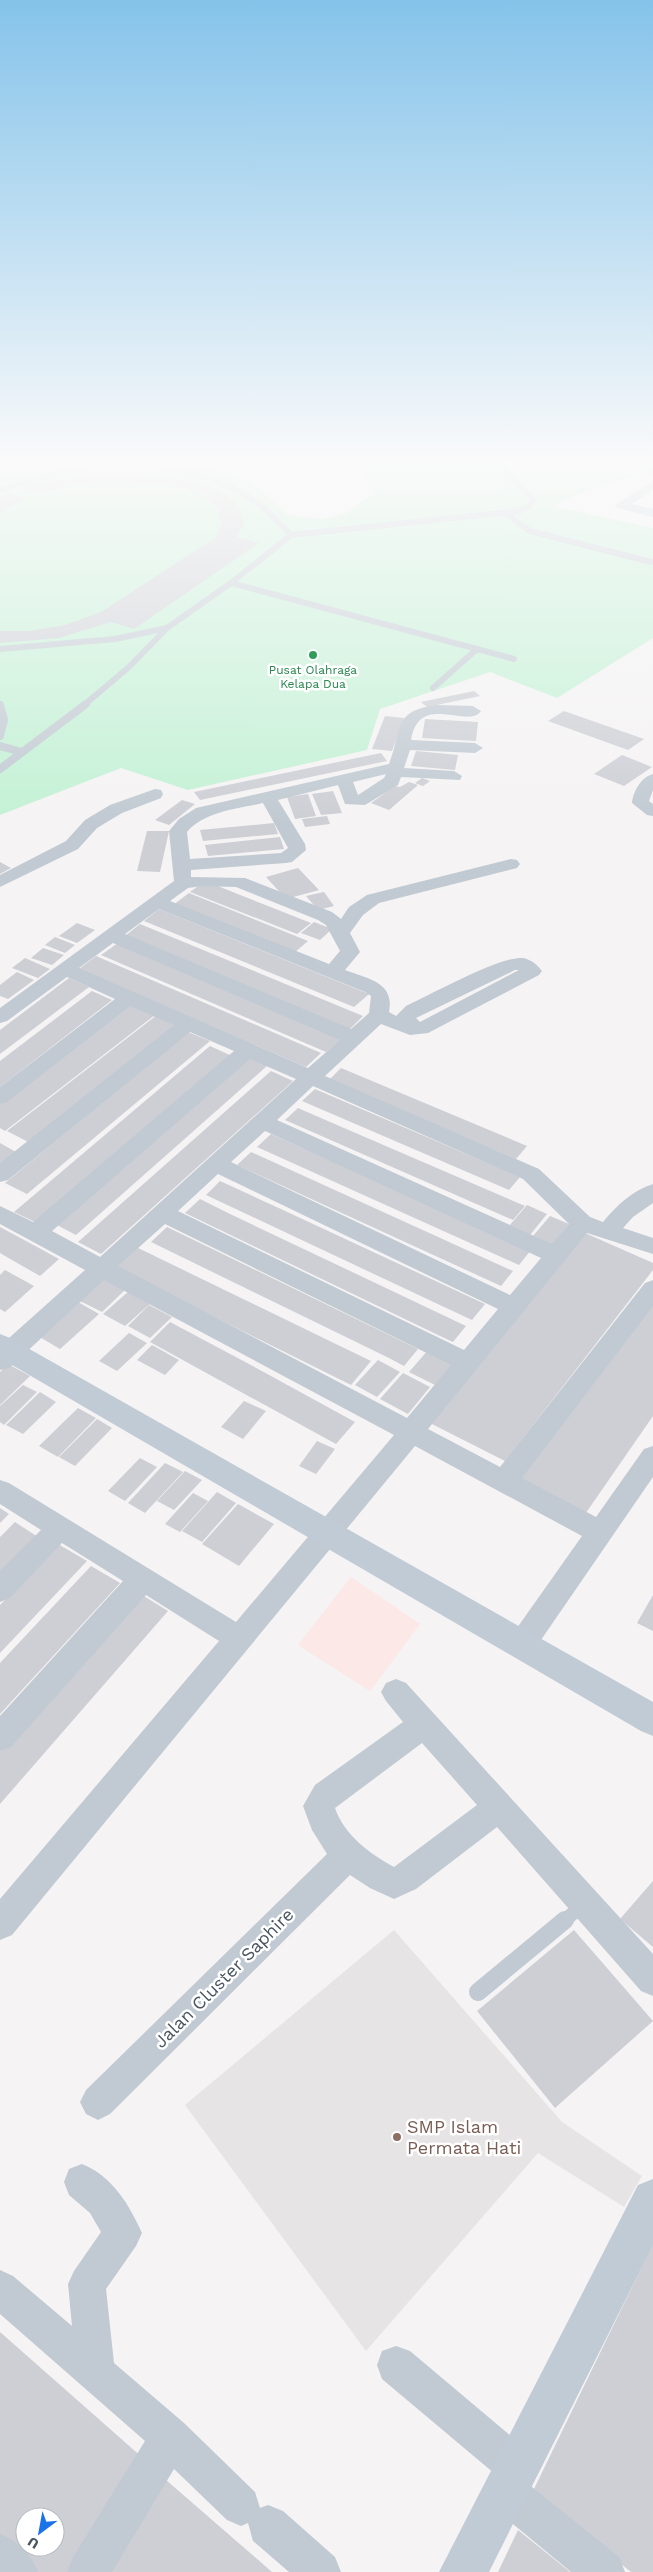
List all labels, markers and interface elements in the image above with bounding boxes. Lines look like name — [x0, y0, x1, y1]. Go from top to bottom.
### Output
marker: Pusat Olahraga Kelapa Dua — [307, 649, 319, 661]
place label: Pusat Olahraga Kelapa Dua — [269, 663, 357, 691]
street label: Jalan Cluster Saphire — [150, 1904, 298, 2052]
place label: SMP Islam Permata Hati — [407, 2116, 521, 2158]
marker: SMP Islam Permata Hati — [391, 2131, 403, 2143]
north arrow — [15, 2507, 65, 2557]
text: U — [25, 2534, 42, 2552]

